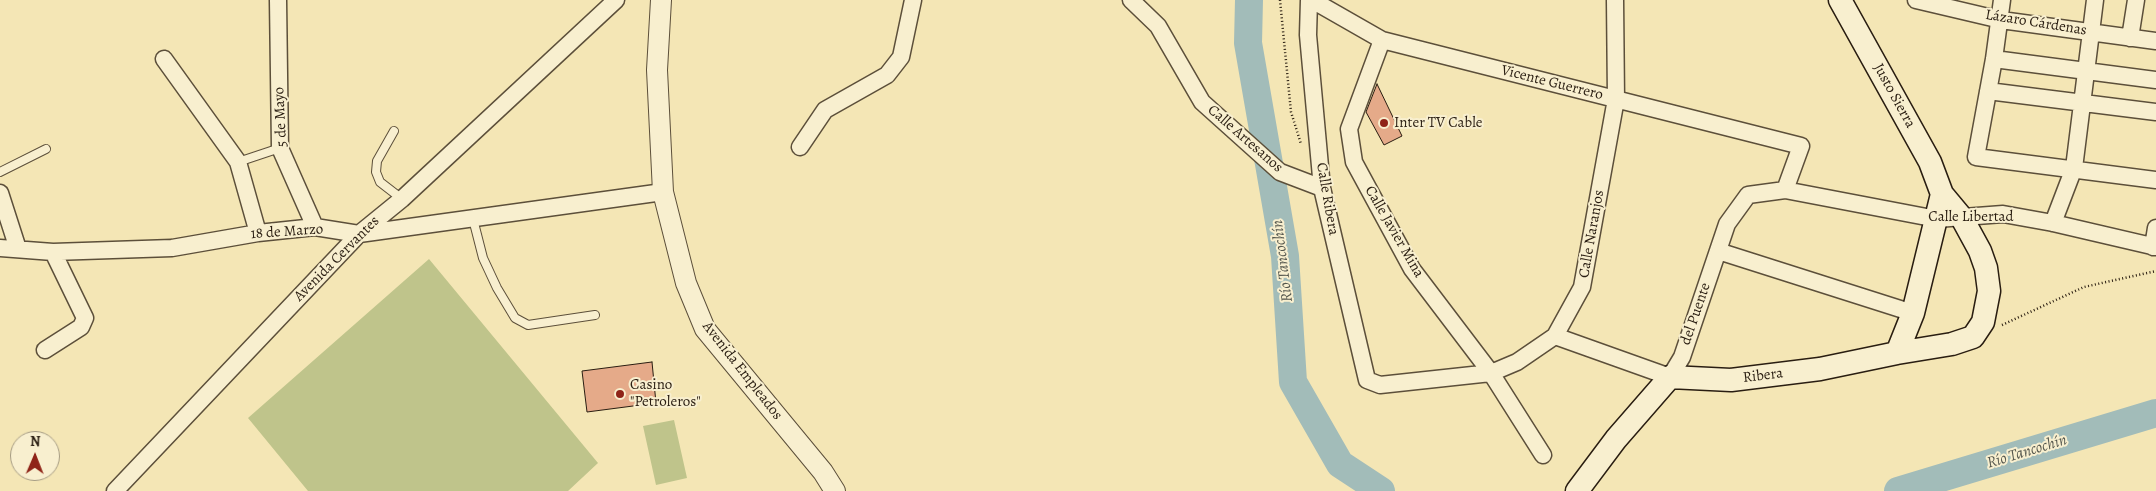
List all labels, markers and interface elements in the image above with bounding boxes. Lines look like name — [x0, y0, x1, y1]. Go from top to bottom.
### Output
street label: Lázaro Cárdenas — [1984, 6, 2088, 40]
street label: Justo Sierra — [1869, 61, 1919, 131]
street label: Vicente Guerrero — [1499, 62, 1605, 104]
street label: 5 de Mayo — [270, 86, 292, 148]
street label: Calle Artesanos — [1204, 101, 1286, 177]
place label: Inter TV Cable — [1394, 114, 1483, 132]
marker: Inter TV Cable — [1378, 117, 1390, 129]
street label: Calle Ribera — [1312, 161, 1342, 237]
street label: Calle Javier Mina — [1360, 183, 1428, 281]
street label: Calle Naranjos — [1575, 189, 1609, 279]
street label: Calle Libertad — [1928, 208, 2014, 226]
street label: Avenida Cervantes — [291, 213, 383, 305]
water label: Río Tancochín — [1268, 219, 1298, 303]
street label: 18 de Marzo — [250, 220, 324, 244]
street label: del Puente — [1677, 281, 1715, 347]
street label: Avenida Empleados — [698, 318, 786, 424]
street label: Ribera — [1742, 365, 1784, 387]
place label: Casino "Petroleros" — [630, 376, 701, 411]
marker: Casino "Petroleros" — [614, 388, 626, 400]
north arrow — [10, 431, 60, 481]
water label: Río Tancochín — [1985, 431, 2069, 473]
text: N — [30, 432, 41, 451]

